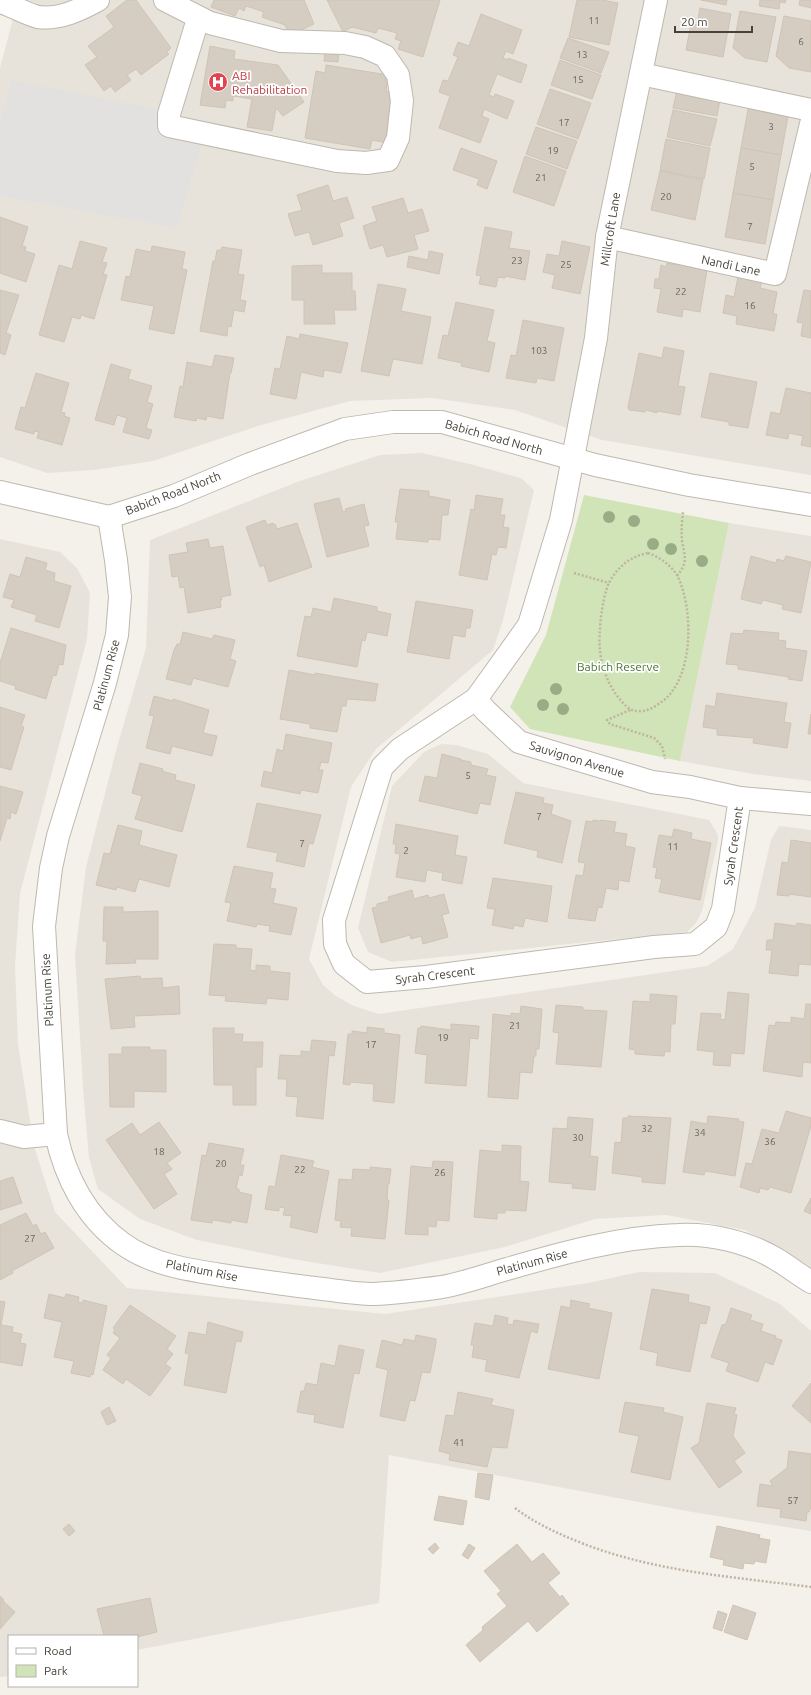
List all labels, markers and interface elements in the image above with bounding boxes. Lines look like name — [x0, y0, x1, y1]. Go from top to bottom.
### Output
scale bar — [675, 8, 752, 34]
house number: 11 — [588, 15, 600, 26]
text: 20 m — [681, 15, 708, 28]
house number: 6 — [798, 36, 804, 47]
house number: 13 — [576, 49, 588, 60]
place label: ABI Rehabilitation — [232, 69, 307, 96]
hospital icon: ABI Rehabilitation — [207, 71, 229, 93]
house number: 15 — [572, 74, 584, 85]
house number: 17 — [558, 117, 570, 128]
house number: 3 — [768, 121, 774, 132]
house number: 19 — [547, 145, 559, 156]
house number: 5 — [749, 161, 755, 172]
house number: 21 — [535, 172, 547, 183]
street label: Millcroft Lane — [598, 191, 622, 267]
house number: 20 — [660, 191, 672, 202]
house number: 7 — [747, 221, 753, 232]
street label: Nandi Lane — [700, 252, 762, 278]
house number: 23 — [511, 255, 523, 266]
house number: 25 — [560, 259, 572, 270]
house number: 22 — [675, 286, 687, 297]
house number: 16 — [744, 300, 756, 311]
house number: 103 — [531, 345, 547, 356]
street label: Babich Road North — [444, 417, 544, 457]
street label: Babich Road North — [124, 469, 222, 517]
street label: Platinum Rise — [90, 638, 122, 712]
park label: Babich Reserve — [577, 660, 659, 673]
street label: Sauvignon Avenue — [528, 738, 626, 780]
house number: 5 — [465, 770, 471, 781]
street label: Syrah Crescent — [721, 805, 745, 886]
house number: 7 — [536, 811, 542, 822]
house number: 7 — [299, 838, 305, 849]
house number: 11 — [667, 841, 679, 852]
house number: 2 — [403, 845, 409, 856]
street label: Platinum Rise — [39, 953, 55, 1027]
street label: Syrah Crescent — [395, 964, 476, 986]
house number: 21 — [509, 1020, 521, 1031]
house number: 19 — [437, 1032, 449, 1043]
house number: 17 — [365, 1039, 377, 1050]
house number: 32 — [641, 1123, 653, 1134]
house number: 34 — [694, 1127, 706, 1138]
house number: 30 — [572, 1132, 584, 1143]
house number: 36 — [764, 1136, 776, 1147]
house number: 18 — [153, 1146, 165, 1157]
house number: 20 — [215, 1158, 227, 1169]
house number: 22 — [294, 1164, 306, 1175]
house number: 26 — [434, 1167, 446, 1178]
house number: 27 — [24, 1233, 36, 1244]
street label: Platinum Rise — [495, 1246, 569, 1278]
street label: Platinum Rise — [165, 1257, 239, 1283]
house number: 41 — [453, 1437, 465, 1448]
house number: 57 — [787, 1495, 799, 1506]
legend — [8, 1635, 138, 1687]
text: Road — [44, 1644, 72, 1657]
text: Park — [44, 1664, 68, 1677]

